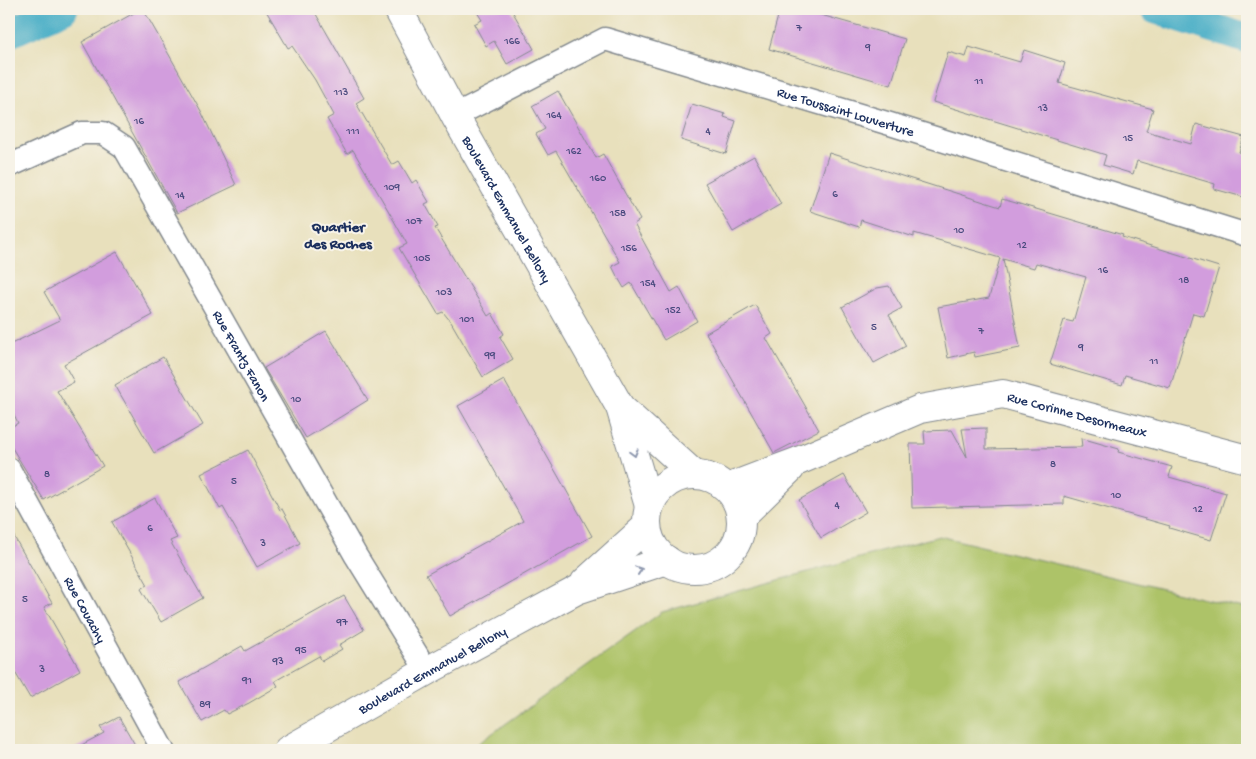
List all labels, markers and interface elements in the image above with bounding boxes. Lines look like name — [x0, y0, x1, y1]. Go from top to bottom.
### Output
house number: 7 — [795, 23, 802, 35]
house number: 166 — [503, 36, 520, 48]
house number: 9 — [864, 42, 871, 54]
house number: 11 — [974, 76, 983, 88]
street label: Rue Toussaint Louverture — [774, 85, 917, 142]
house number: 113 — [333, 87, 349, 99]
house number: 13 — [1037, 103, 1048, 115]
house number: 164 — [545, 110, 562, 122]
house number: 16 — [133, 116, 144, 128]
house number: 111 — [345, 126, 360, 138]
house number: 4 — [705, 126, 711, 138]
street label: Boulevard Emmanuel Bellony — [457, 133, 554, 287]
house number: 15 — [1122, 133, 1133, 145]
house number: 162 — [565, 146, 582, 158]
house number: 160 — [589, 173, 606, 185]
house number: 109 — [383, 182, 401, 194]
house number: 6 — [832, 189, 838, 201]
house number: 14 — [174, 190, 186, 202]
house number: 158 — [609, 208, 626, 220]
house number: 107 — [405, 216, 422, 228]
district label: Quartier des Roches — [304, 219, 373, 254]
house number: 10 — [953, 225, 964, 237]
house number: 12 — [1016, 240, 1028, 252]
house number: 156 — [620, 243, 637, 255]
house number: 105 — [413, 253, 430, 265]
house number: 16 — [1097, 265, 1108, 277]
house number: 18 — [1178, 275, 1189, 287]
house number: 154 — [639, 278, 657, 290]
house number: 103 — [435, 287, 452, 299]
house number: 152 — [664, 305, 681, 317]
street label: Rue Frantz Fanon — [208, 308, 273, 405]
house number: 101 — [458, 314, 475, 326]
house number: 5 — [871, 322, 877, 334]
house number: 7 — [977, 326, 984, 338]
house number: 9 — [1077, 342, 1084, 354]
house number: 99 — [483, 350, 496, 362]
house number: 11 — [1149, 356, 1158, 368]
street label: Rue Corinne Desormeaux — [1005, 390, 1149, 443]
house number: 10 — [290, 394, 301, 406]
one-way arrow — [629, 449, 639, 457]
house number: 8 — [1050, 459, 1056, 471]
house number: 8 — [44, 469, 50, 481]
house number: 5 — [231, 476, 237, 488]
house number: 10 — [1110, 490, 1121, 502]
house number: 4 — [834, 500, 840, 512]
house number: 12 — [1192, 504, 1204, 516]
house number: 6 — [147, 523, 153, 535]
house number: 3 — [259, 538, 266, 550]
one-way arrow — [634, 565, 642, 575]
street label: Rue Couachy — [59, 574, 109, 647]
house number: 5 — [22, 594, 28, 606]
house number: 97 — [335, 617, 348, 629]
street label: Boulevard Emmanuel Bellony — [355, 624, 510, 720]
house number: 95 — [294, 645, 307, 657]
house number: 93 — [271, 656, 284, 668]
house number: 3 — [38, 664, 45, 676]
house number: 91 — [241, 675, 252, 687]
house number: 89 — [199, 699, 211, 711]

